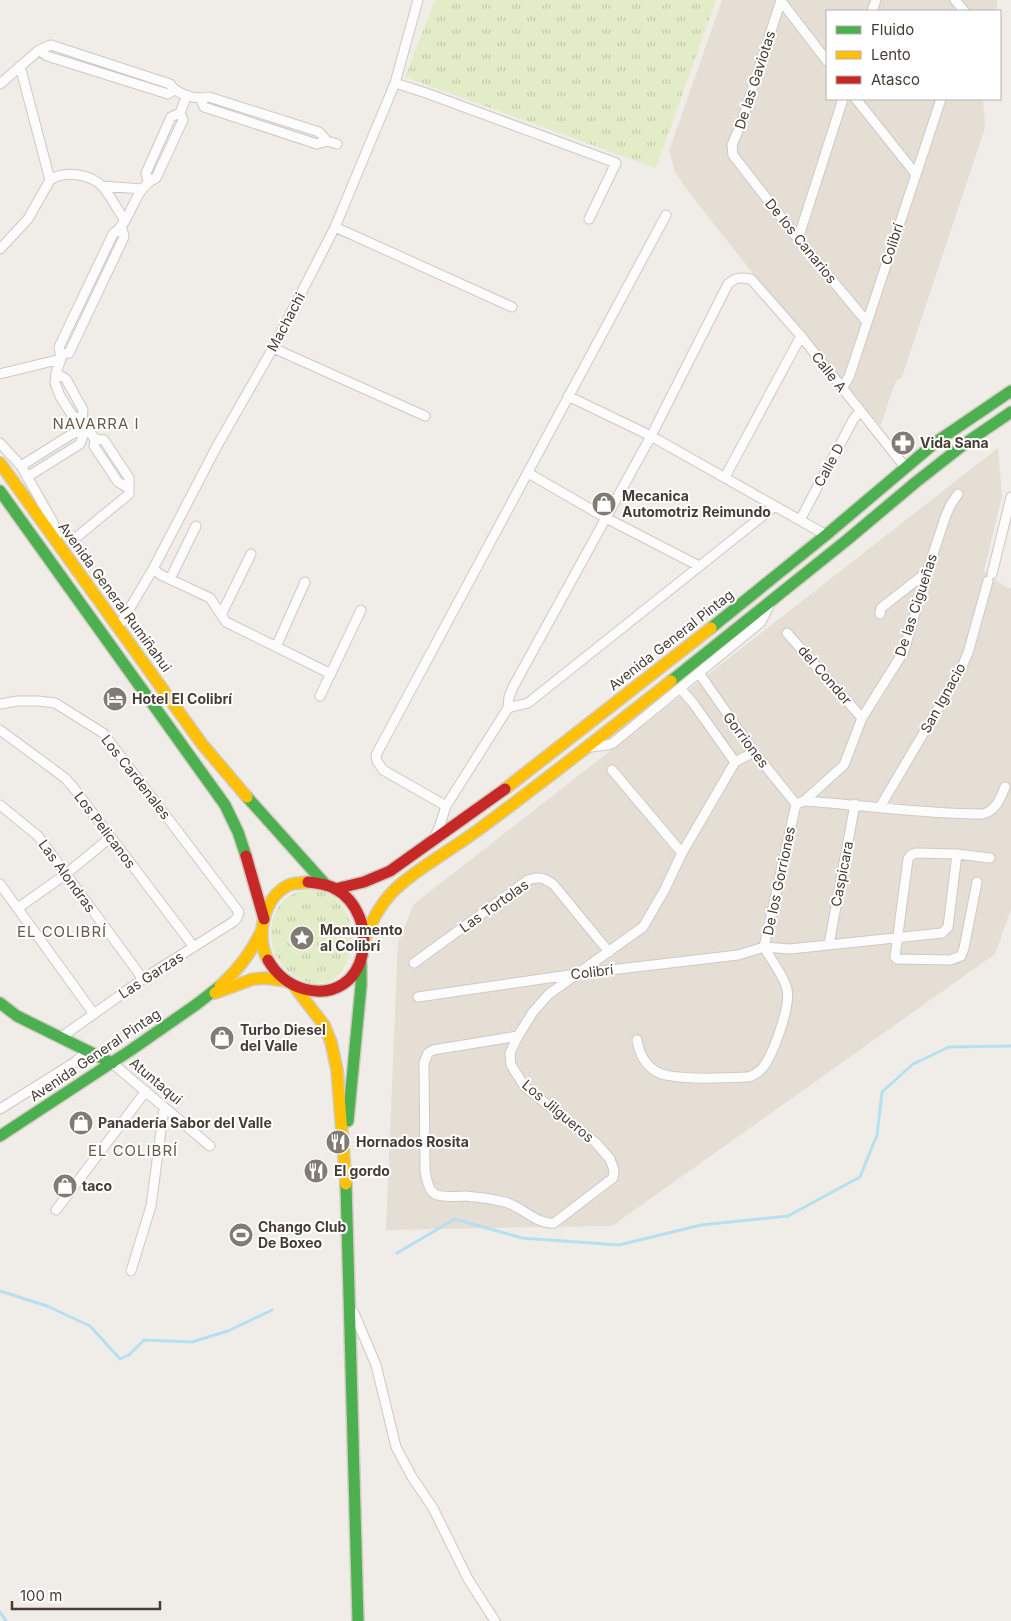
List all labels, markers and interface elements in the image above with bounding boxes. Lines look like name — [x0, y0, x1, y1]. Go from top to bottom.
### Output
legend — [826, 10, 1001, 100]
text: Fluido — [871, 20, 914, 39]
street label: De las Gaviotas — [731, 29, 778, 131]
text: Lento — [871, 45, 911, 64]
text: Atasco — [871, 70, 920, 89]
street label: De los Canarios — [762, 195, 841, 287]
street label: Colibrí — [877, 220, 906, 267]
street label: Machachi — [263, 289, 308, 354]
street label: Calle A — [808, 348, 851, 396]
district label: NAVARRA I — [52, 414, 140, 433]
pharmacy icon: Vida Sana — [890, 430, 916, 456]
place label: Vida Sana — [920, 434, 989, 451]
street label: Calle D — [810, 440, 847, 490]
place label: Mecanica Automotriz Reimundo — [622, 487, 771, 520]
shop icon: Mecanica Automotriz Reimundo — [591, 491, 617, 517]
street label: Avenida General Rumiñahui — [55, 518, 175, 675]
street label: De las Cigueñas — [891, 551, 940, 658]
street label: Avenida General Pintag — [605, 586, 736, 694]
street label: del Condor — [795, 641, 856, 708]
street label: San Ignacio — [916, 660, 969, 736]
hotel icon: Hotel El Colibrí — [102, 686, 128, 712]
place label: Hotel El Colibrí — [132, 690, 232, 707]
street label: Gorriones — [720, 708, 773, 771]
street label: Los Cardenales — [98, 731, 175, 822]
street label: Los Pelicanos — [71, 788, 140, 871]
street label: De los Gorriones — [759, 825, 798, 937]
street label: Las Alondras — [35, 836, 100, 915]
street label: Caspicara — [827, 840, 856, 908]
street label: Las Tortolas — [456, 876, 532, 936]
place label: Monumento al Colibrí — [320, 921, 403, 954]
district label: EL COLIBRÍ — [17, 922, 107, 941]
place icon: Monumento al Colibrí — [289, 925, 315, 951]
street label: Las Garzas — [115, 947, 186, 1002]
street label: Colibrí — [570, 960, 615, 983]
street label: Avenida General Pintag — [26, 1005, 163, 1105]
place label: Turbo Diesel del Valle — [240, 1021, 326, 1054]
shop icon: Turbo Diesel del Valle — [209, 1025, 235, 1051]
street label: Atuntaqui — [127, 1054, 186, 1107]
street label: Los Jilgueros — [519, 1076, 598, 1145]
shop icon: Panadería Sabor del Valle — [68, 1110, 94, 1136]
place label: Panadería Sabor del Valle — [98, 1114, 272, 1131]
restaurant icon: Hornados Rosita — [325, 1129, 351, 1155]
place label: Hornados Rosita — [356, 1133, 469, 1150]
district label: EL COLIBRÍ — [88, 1141, 178, 1160]
restaurant icon: El gordo — [303, 1158, 329, 1184]
place label: El gordo — [334, 1162, 390, 1179]
shop icon: taco — [52, 1173, 78, 1199]
place label: taco — [82, 1177, 113, 1194]
place label: Chango Club De Boxeo — [258, 1218, 347, 1251]
sports icon: Chango Club De Boxeo — [228, 1222, 254, 1248]
scale bar — [12, 1578, 160, 1610]
text: 100 m — [20, 1586, 62, 1605]

